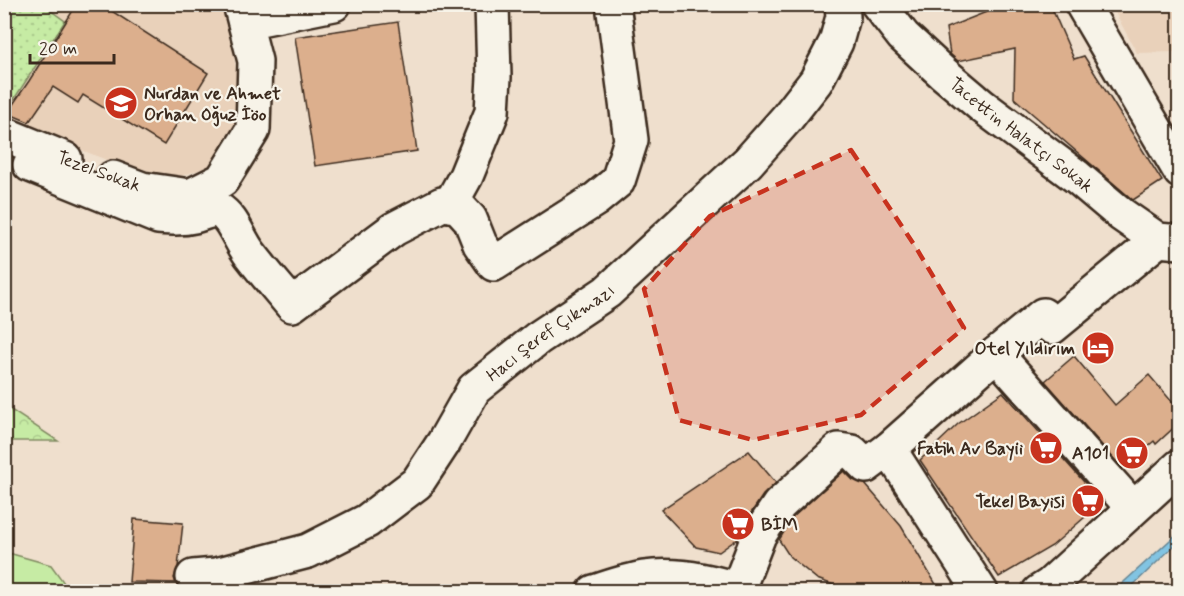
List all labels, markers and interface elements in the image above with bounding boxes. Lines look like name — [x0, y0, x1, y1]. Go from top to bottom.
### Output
scale bar — [30, 27, 114, 65]
text: 20 m — [39, 37, 77, 61]
street label: Tacettin Halatçı Sokak — [944, 72, 1098, 199]
place label: Nurdan ve Ahmet Orhan Oğuz İöo — [144, 82, 281, 127]
school or university icon: Nurdan ve Ahmet Orhan Oğuz İöo — [103, 85, 139, 121]
street label: Tezel Sokak — [53, 146, 144, 198]
street label: Hacı Şeref Çıkmazı — [482, 279, 621, 388]
hotel icon: Otel Yıldırım — [1080, 330, 1116, 366]
place label: Otel Yıldırım — [975, 337, 1075, 361]
supermarket icon: Fatih Av Bayii — [1028, 430, 1064, 466]
supermarket icon: A101 — [1114, 435, 1150, 471]
place label: Fatih Av Bayii — [917, 437, 1023, 461]
place label: A101 — [1072, 442, 1109, 466]
supermarket icon: Tekel Bayisi — [1070, 483, 1106, 519]
place label: Tekel Bayisi — [976, 490, 1065, 514]
supermarket icon: BİM — [720, 506, 756, 542]
place label: BİM — [761, 513, 798, 537]

